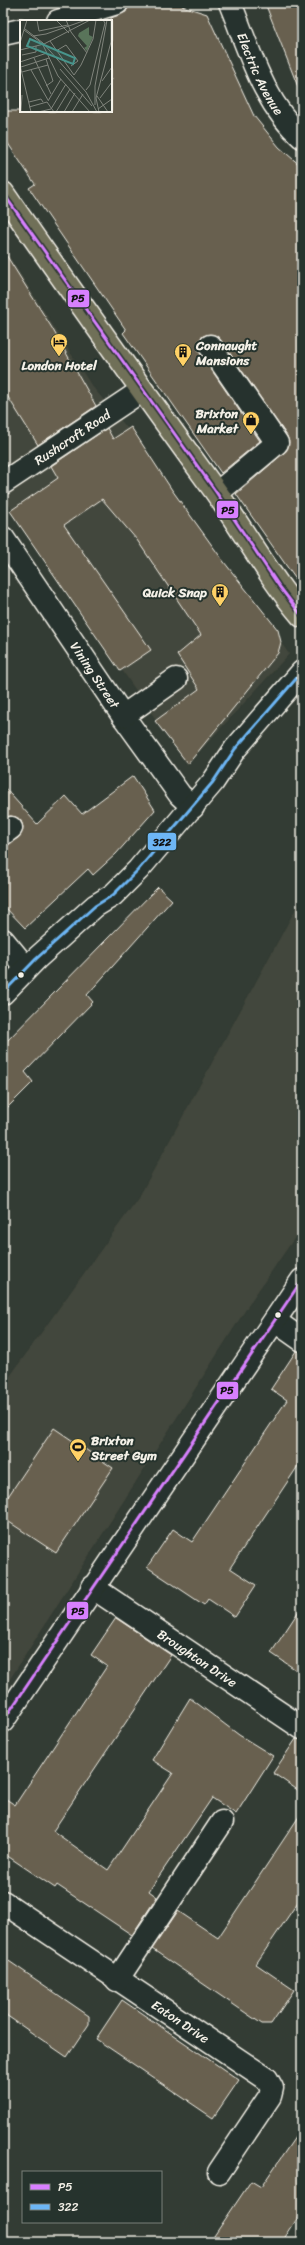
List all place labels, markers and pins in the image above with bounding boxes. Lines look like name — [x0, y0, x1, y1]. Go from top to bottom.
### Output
hotel icon: London Hotel — [49, 332, 69, 357]
place label: Connaught Mansions — [195, 334, 258, 372]
building icon: Connaught Mansions — [173, 342, 193, 367]
place label: London Hotel — [21, 354, 98, 377]
place label: Brixton Market — [195, 402, 239, 440]
shop icon: Brixton Market — [241, 410, 261, 435]
place label: Quick Snap — [142, 581, 207, 604]
building icon: Quick Snap — [210, 582, 230, 607]
unlabelled marker — [16, 970, 26, 980]
unlabelled marker — [273, 1310, 283, 1320]
place label: Brixton Street Gym — [90, 1429, 157, 1467]
sports icon: Brixton Street Gym — [68, 1437, 88, 1462]

